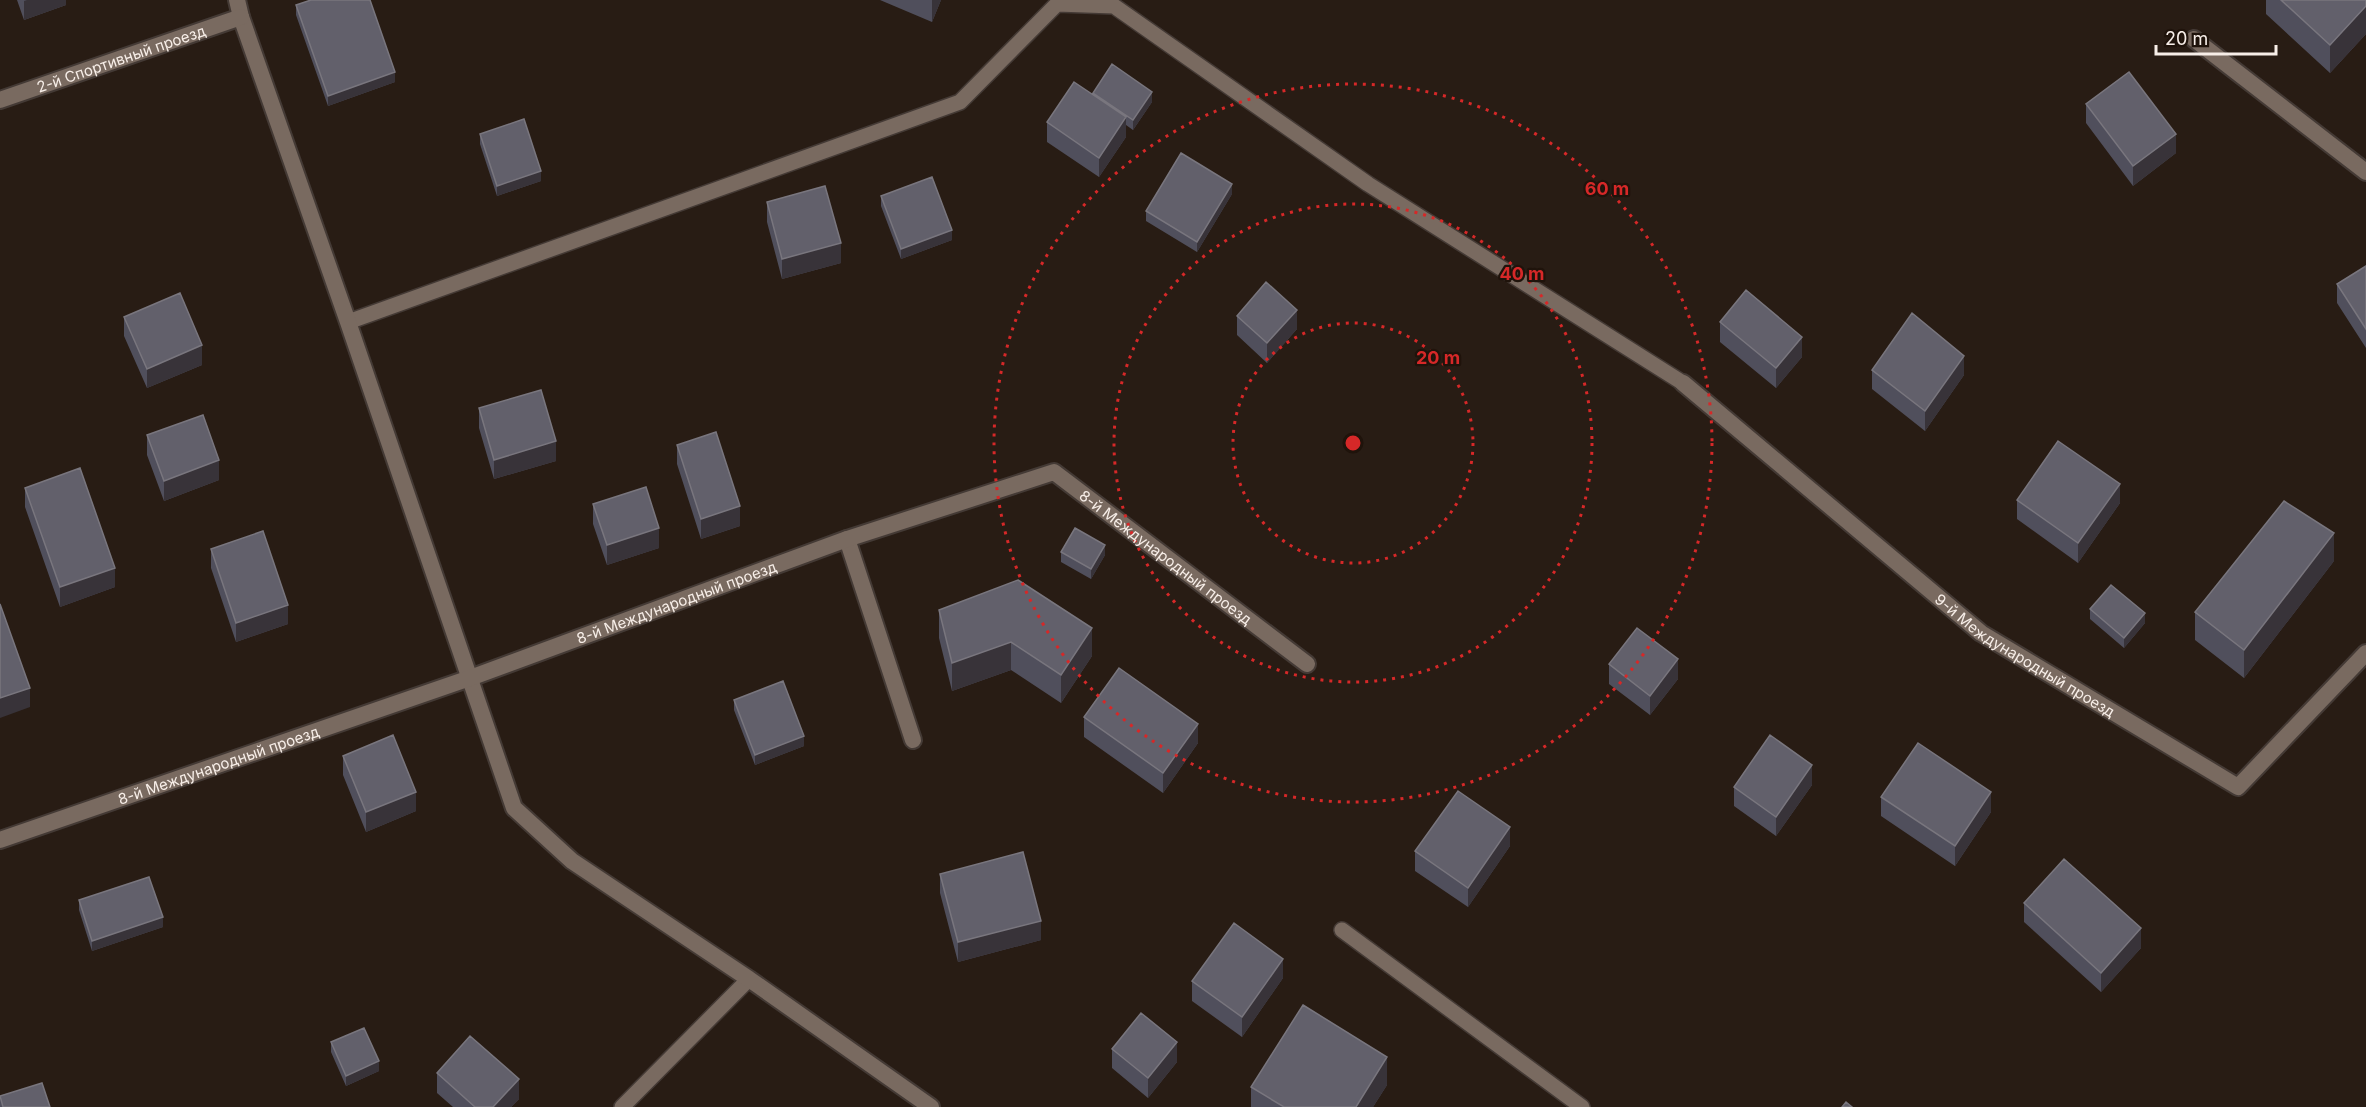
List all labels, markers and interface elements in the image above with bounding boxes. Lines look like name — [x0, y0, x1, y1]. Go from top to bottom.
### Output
scale bar — [2156, 18, 2276, 56]
street label: 2-й Спортивный проезд — [34, 20, 208, 96]
text: 20 m — [2165, 28, 2208, 49]
text: 60 m — [1585, 178, 1629, 199]
text: 40 m — [1500, 263, 1545, 284]
text: 20 m — [1416, 347, 1460, 368]
centre of rings — [1343, 433, 1363, 453]
street label: 8-й Международный проезд — [1076, 485, 1256, 629]
street label: 8-й Международный проезд — [574, 556, 779, 647]
street label: 9-й Международный проезд — [1931, 589, 2119, 721]
street label: 8-й Международный проезд — [115, 721, 322, 808]

